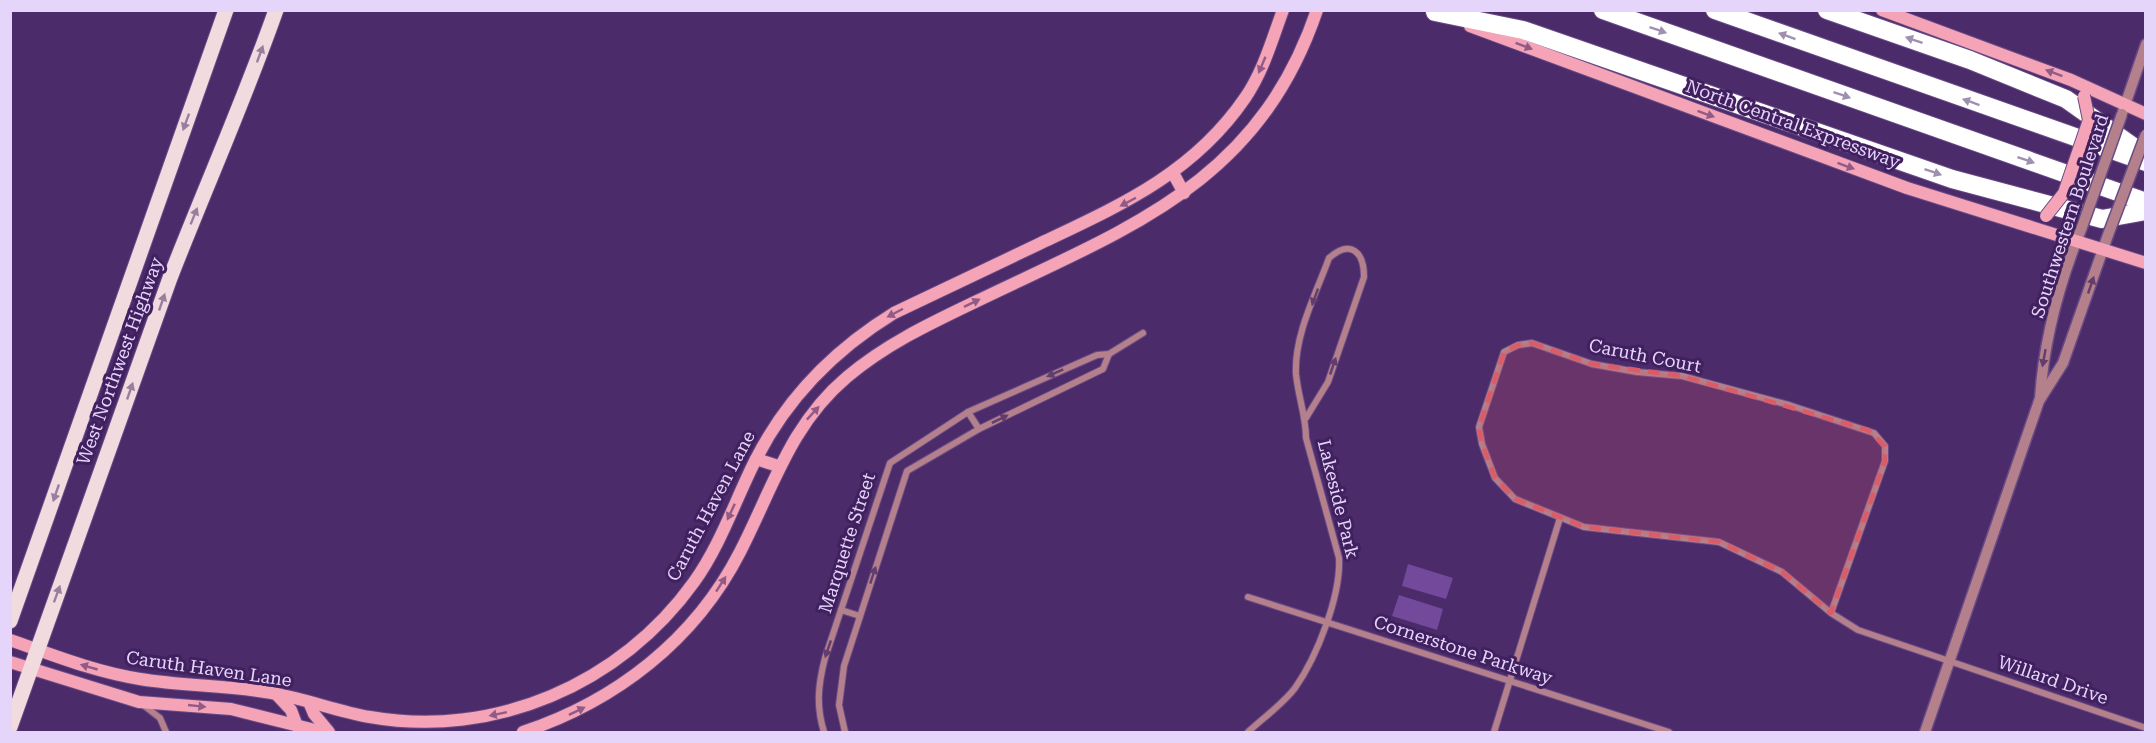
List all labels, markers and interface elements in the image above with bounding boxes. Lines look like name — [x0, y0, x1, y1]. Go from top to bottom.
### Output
one-way arrow — [1649, 25, 1667, 35]
one-way arrow — [1778, 31, 1796, 41]
one-way arrow — [1905, 35, 1923, 45]
one-way arrow — [1515, 42, 1533, 51]
one-way arrow — [255, 45, 265, 63]
one-way arrow — [1257, 56, 1266, 74]
one-way arrow — [2044, 68, 2062, 78]
street label: North Central Expressway — [1683, 75, 1903, 172]
one-way arrow — [1833, 90, 1851, 100]
one-way arrow — [1962, 96, 1980, 106]
one-way arrow — [1698, 110, 1716, 120]
street label: Southwestern Boulevard — [2027, 111, 2113, 320]
one-way arrow — [181, 113, 191, 131]
one-way arrow — [2017, 155, 2035, 165]
one-way arrow — [1837, 162, 1855, 172]
one-way arrow — [1924, 168, 1942, 178]
one-way arrow — [1119, 197, 1136, 207]
one-way arrow — [189, 206, 199, 224]
street label: West Northwest Highway — [72, 254, 167, 468]
one-way arrow — [2087, 276, 2097, 294]
one-way arrow — [1310, 288, 1319, 306]
one-way arrow — [157, 293, 167, 311]
one-way arrow — [964, 299, 981, 308]
one-way arrow — [886, 308, 903, 318]
street label: Caruth Court — [1587, 334, 1703, 377]
one-way arrow — [2039, 349, 2048, 368]
one-way arrow — [1329, 357, 1339, 375]
one-way arrow — [1046, 369, 1064, 379]
one-way arrow — [126, 381, 136, 399]
one-way arrow — [806, 405, 820, 420]
one-way arrow — [992, 414, 1009, 423]
street label: Caruth Haven Lane — [662, 427, 759, 584]
street label: Lakeside Park — [1314, 437, 1363, 560]
street label: Marquette Street — [814, 470, 879, 616]
one-way arrow — [51, 484, 61, 502]
one-way arrow — [726, 503, 736, 521]
one-way arrow — [869, 566, 878, 584]
one-way arrow — [715, 576, 727, 592]
one-way arrow — [52, 585, 62, 603]
street label: Cornerstone Parkway — [1371, 611, 1555, 688]
one-way arrow — [823, 640, 832, 658]
street label: Caruth Haven Lane — [125, 646, 293, 691]
street label: Willard Drive — [1995, 651, 2111, 708]
one-way arrow — [80, 662, 98, 671]
one-way arrow — [188, 701, 207, 711]
one-way arrow — [569, 706, 586, 716]
one-way arrow — [488, 710, 507, 719]

